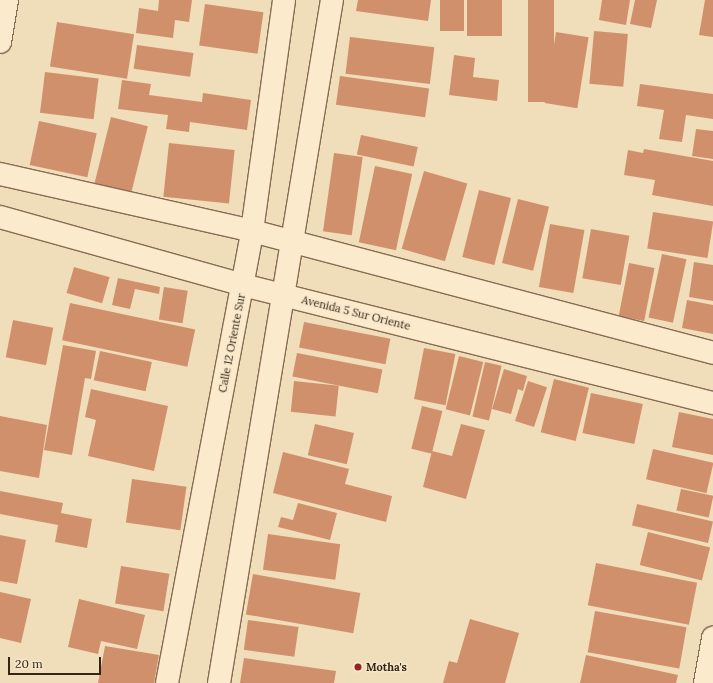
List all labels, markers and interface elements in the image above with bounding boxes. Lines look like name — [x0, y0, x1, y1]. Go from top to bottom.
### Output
street label: Calle 12 Oriente Sur — [216, 292, 248, 394]
street label: Avenida 5 Sur Oriente — [300, 293, 412, 333]
scale bar — [10, 649, 103, 675]
text: 20 m — [15, 656, 43, 671]
place label: Motha's — [366, 660, 407, 674]
marker: Motha's — [353, 662, 363, 672]

